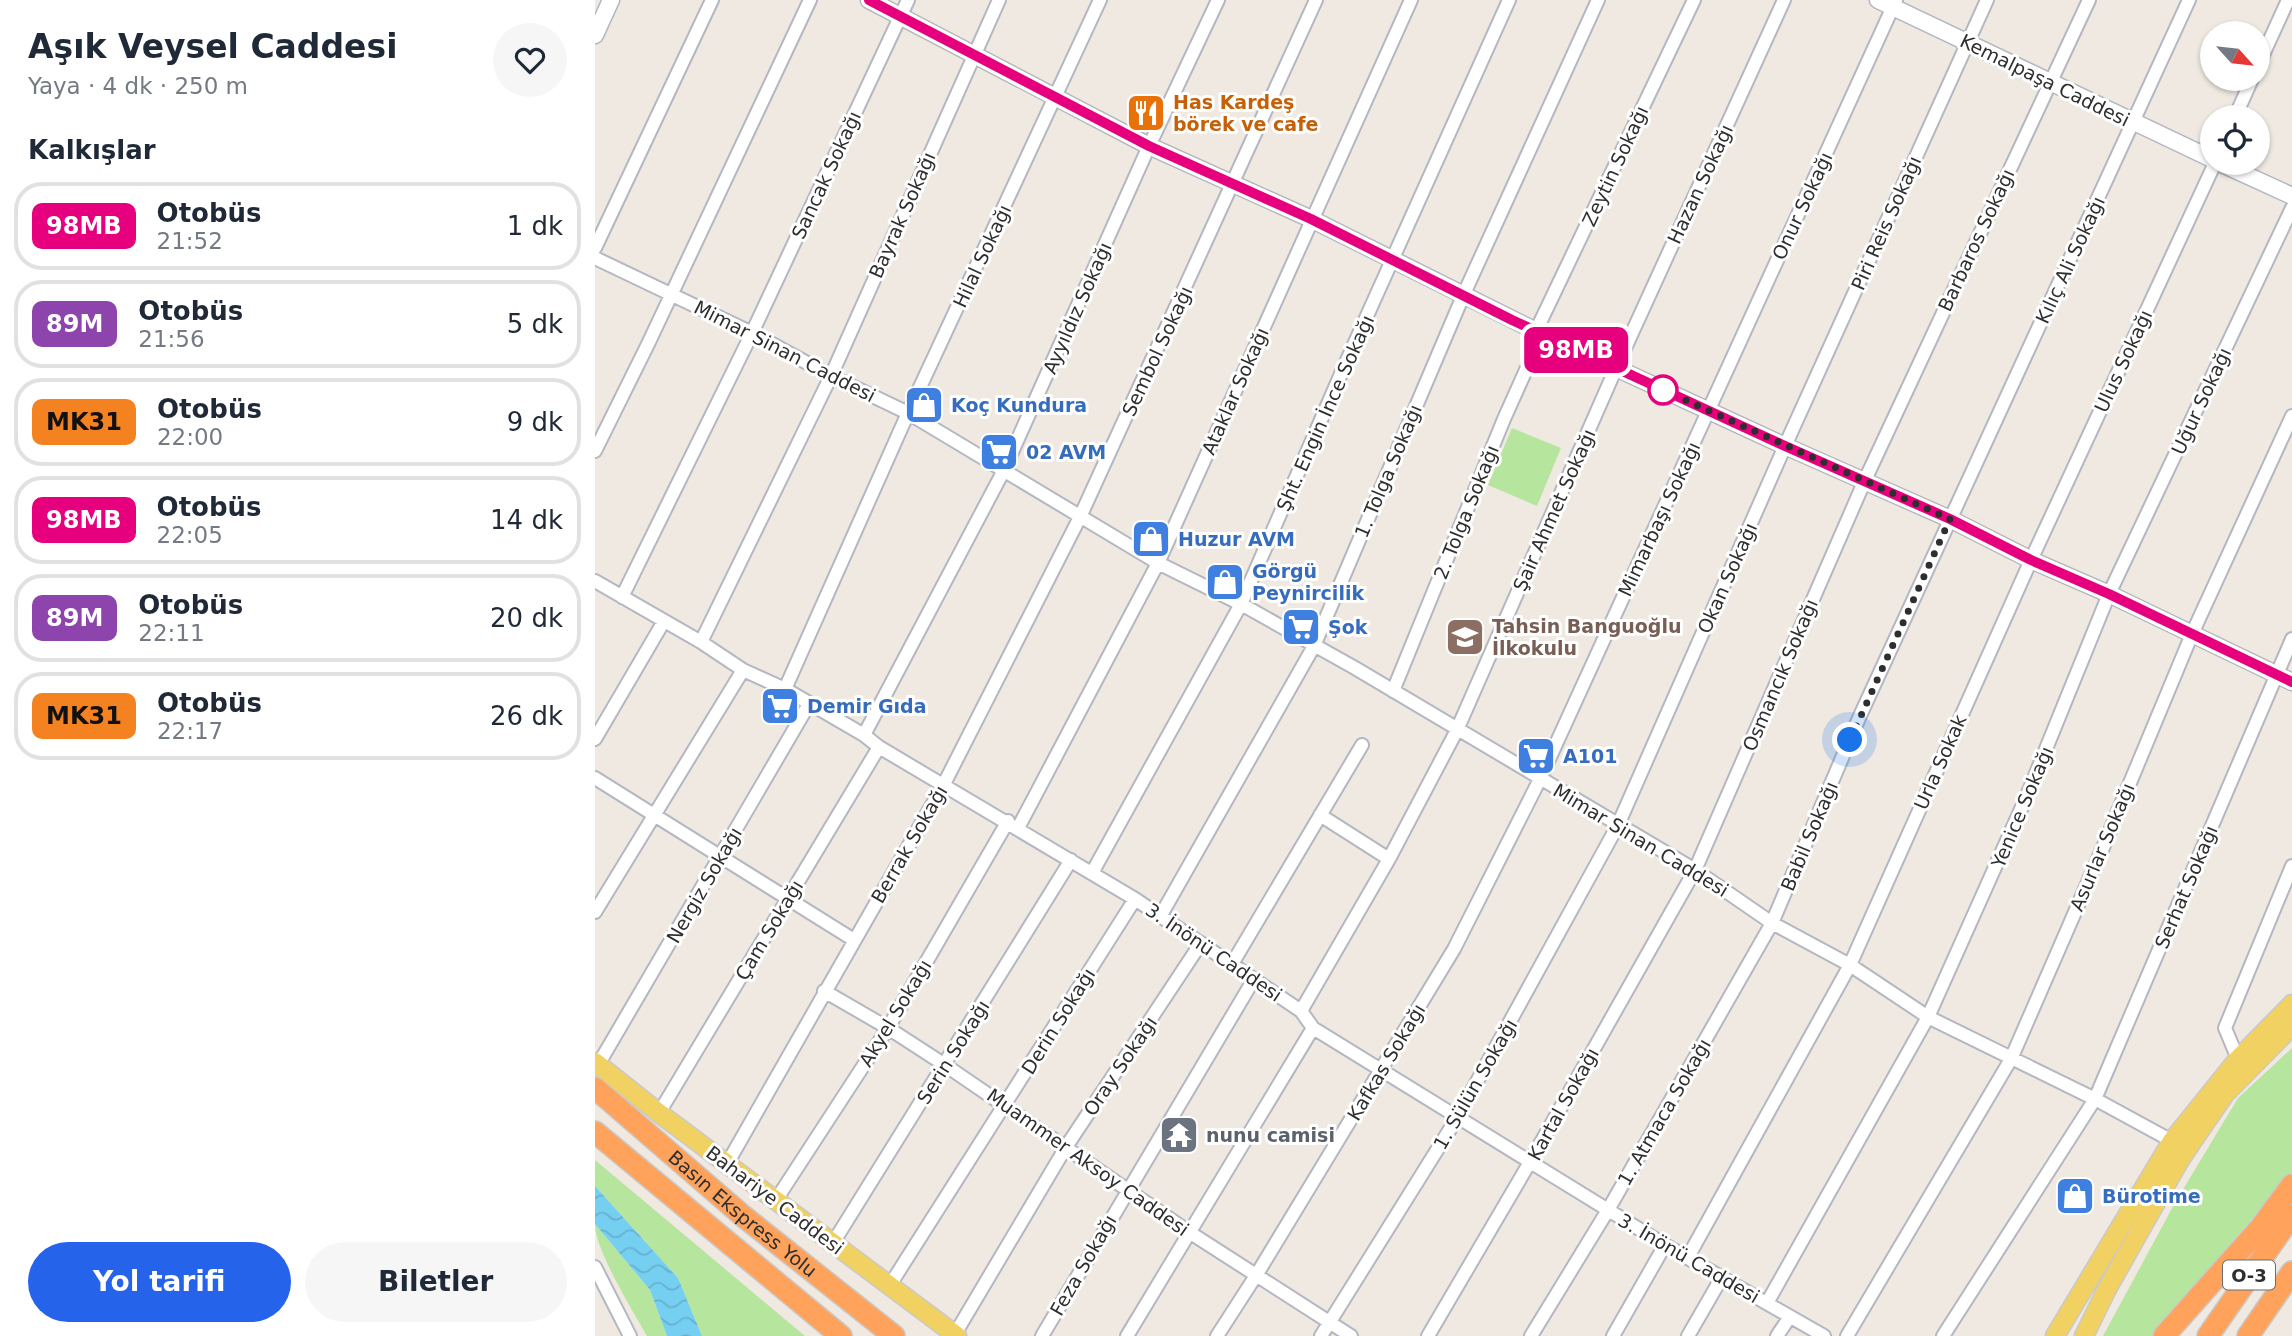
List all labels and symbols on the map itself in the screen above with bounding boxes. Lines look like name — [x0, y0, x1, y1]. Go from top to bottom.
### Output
north arrow — [2200, 21, 2270, 91]
street label: Kemalpaşa Caddesi — [1957, 29, 2133, 131]
place label: Has Kardeş börek ve cafe — [1173, 91, 1318, 135]
restaurant icon: Has Kardeş börek ve cafe — [1125, 92, 1167, 134]
street label: Zeytin Sokağı — [1578, 102, 1652, 230]
street label: Sancak Sokağı — [787, 108, 865, 242]
street label: Hazan Sokağı — [1663, 121, 1737, 247]
street label: Bayrak Sokağı — [864, 149, 940, 281]
street label: Onur Sokağı — [1767, 149, 1837, 263]
street label: Piri Reis Sokağı — [1847, 153, 1925, 293]
street label: Barbaros Sokağı — [1933, 165, 2019, 315]
street label: Kılıç Ali Sokağı — [2031, 193, 2109, 327]
street label: Hilal Sokağı — [949, 201, 1015, 311]
street label: Ayyıldız Sokağı — [1038, 239, 1116, 377]
street label: Sembol Sokağı — [1117, 283, 1197, 419]
street label: Mimar Sinan Caddesi — [691, 296, 879, 406]
street label: Ulus Sokağı — [2090, 306, 2156, 416]
street label: Şht. Engin İnce Sokağı — [1272, 312, 1378, 514]
street label: Ataklar Sokağı — [1197, 324, 1273, 458]
line badge: 98MB — [1527, 327, 1625, 373]
street label: Uğur Sokağı — [2167, 344, 2235, 458]
unlabelled marker — [1648, 375, 1678, 405]
shop icon: Koç Kundura — [903, 384, 945, 426]
place label: Koç Kundura — [951, 394, 1087, 416]
street label: 1. Tolga Sokağı — [1350, 401, 1426, 541]
street label: Şair Ahmet Sokağı — [1508, 426, 1600, 594]
supermarket icon: 02 AVM — [978, 431, 1020, 473]
street label: Mimarbaşı Sokağı — [1614, 438, 1704, 600]
place label: 02 AVM — [1026, 441, 1106, 463]
street label: 2. Tolga Sokağı — [1429, 442, 1503, 582]
shop icon: Huzur AVM — [1130, 518, 1172, 560]
street label: Okan Sokağı — [1693, 519, 1761, 637]
place label: Huzur AVM — [1178, 528, 1295, 550]
place label: Görgü Peynircilik — [1252, 560, 1364, 604]
shop icon: Görgü Peynircilik — [1204, 561, 1246, 603]
street label: Osmancık Sokağı — [1738, 596, 1822, 754]
supermarket icon: Şok — [1280, 606, 1322, 648]
place label: Tahsin Banguoğlu İlkokulu — [1492, 615, 1681, 659]
place label: Şok — [1328, 616, 1368, 638]
school or university icon: Tahsin Banguoğlu İlkokulu — [1444, 616, 1486, 658]
supermarket icon: Demir Gıda — [759, 685, 801, 727]
place label: Demir Gıda — [807, 695, 926, 717]
street label: Urla Sokak — [1909, 711, 1971, 813]
your location — [1832, 722, 1867, 757]
supermarket icon: A101 — [1515, 735, 1557, 777]
street label: Yenice Sokağı — [1986, 743, 2057, 872]
place label: A101 — [1563, 745, 1617, 767]
street label: Babil Sokağı — [1776, 778, 1842, 894]
street label: Mimar Sinan Caddesi — [1549, 779, 1733, 901]
street label: Asurlar Sokağı — [2065, 780, 2139, 914]
street label: Berrak Sokağı — [866, 781, 952, 907]
street label: Serhat Sokağı — [2150, 822, 2222, 952]
street label: Nergiz Sokağı — [662, 823, 746, 947]
street label: Çam Sokağı — [731, 876, 807, 984]
street label: 3. İnönü Caddesi — [1142, 898, 1286, 1006]
street label: Akyel Sokağı — [854, 956, 936, 1070]
street label: Derin Sokağı — [1017, 964, 1099, 1078]
street label: Serin Sokağı — [912, 996, 994, 1108]
street label: Kafkas Sokağı — [1343, 1000, 1429, 1124]
street label: Oray Sokağı — [1079, 1012, 1161, 1120]
street label: 1. Sülün Sokağı — [1429, 1015, 1521, 1153]
street label: 1. Atmaca Sokağı — [1613, 1035, 1715, 1189]
street label: Kartal Sokağı — [1523, 1044, 1603, 1164]
street label: Muammer Aksoy Caddesi — [983, 1084, 1193, 1240]
temple icon: nunu camisi — [1158, 1114, 1200, 1156]
place label: nunu camisi — [1206, 1124, 1335, 1146]
street label: Bahariye Caddesi — [702, 1141, 848, 1259]
street label: Basın Ekspress Yolu — [664, 1146, 821, 1281]
shop icon: Bürotime — [2054, 1175, 2096, 1217]
place label: Bürotime — [2102, 1185, 2201, 1207]
street label: 3. İnönü Caddesi — [1614, 1209, 1764, 1307]
street label: Feza Sokağı — [1045, 1211, 1121, 1319]
road number: O-3 — [2223, 1260, 2275, 1290]

